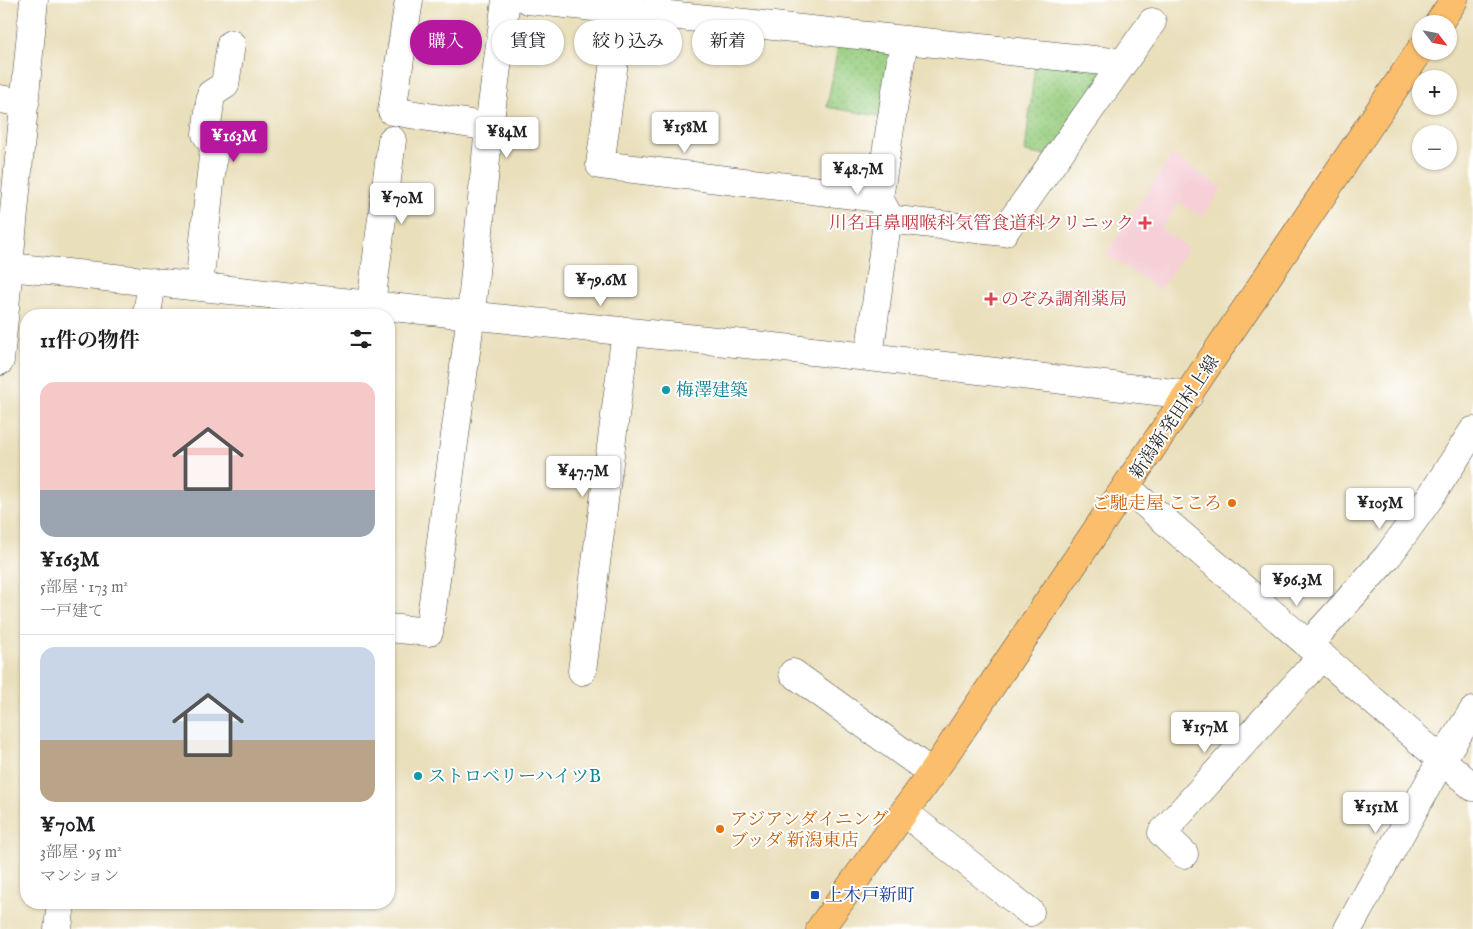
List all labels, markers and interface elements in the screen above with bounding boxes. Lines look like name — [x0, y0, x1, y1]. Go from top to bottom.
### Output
north arrow — [1412, 15, 1458, 60]
map controls — [1412, 15, 1457, 170]
chip: 購入 — [410, 20, 482, 65]
chip: 賃貸 — [492, 20, 564, 65]
chip: 絞り込み — [574, 20, 682, 65]
chip: 新着 — [692, 20, 764, 65]
button: + — [1412, 70, 1457, 115]
pin: ¥158M — [650, 112, 720, 154]
pin: ¥84M — [477, 116, 537, 159]
text: ¥158M — [663, 118, 707, 138]
pin: ¥163M — [199, 120, 269, 163]
text: ¥84M — [487, 123, 527, 143]
button: − — [1412, 125, 1457, 170]
text: ¥163M — [211, 127, 257, 147]
pin: ¥48.7M — [817, 154, 899, 196]
text: ¥48.7M — [833, 160, 883, 180]
pin: ¥70M — [372, 182, 432, 225]
text: ¥70M — [381, 189, 423, 209]
place label: 川名耳鼻咽喉科気管食道科クリニック — [829, 213, 1134, 236]
marker: 川名耳鼻咽喉科気管食道科クリニック — [1138, 216, 1152, 230]
pin: ¥79.6M — [560, 264, 642, 307]
text: ¥79.6M — [575, 271, 627, 291]
place label: のぞみ調剤薬局 — [1001, 289, 1127, 312]
marker: のぞみ調剤薬局 — [985, 293, 997, 305]
icon: filters — [347, 325, 375, 353]
text: 11件の物件 — [40, 328, 140, 355]
street label: 新潟新発田村上線 — [1125, 352, 1225, 484]
place label: 梅澤建築 — [676, 380, 748, 403]
marker: 梅澤建築 — [660, 384, 672, 396]
icon: home — [163, 414, 253, 504]
pin: ¥47.7M — [542, 456, 624, 498]
text: ¥47.7M — [557, 462, 609, 482]
pin: ¥105M — [1345, 488, 1415, 530]
place label: ご馳走屋 こころ — [1092, 493, 1222, 516]
text: ¥105M — [1357, 494, 1403, 514]
marker: ご馳走屋 こころ — [1226, 497, 1238, 509]
text: ¥163M — [40, 547, 100, 574]
pin: ¥96.3M — [1256, 564, 1338, 607]
text: ¥96.3M — [1272, 571, 1322, 591]
text: 5部屋 · 173 m² — [40, 578, 128, 598]
text: 一戸建て — [40, 602, 104, 622]
icon: home — [163, 680, 253, 770]
pin: ¥157M — [1170, 712, 1240, 754]
text: ¥157M — [1182, 718, 1228, 738]
place label: ストロベリーハイツB — [428, 766, 601, 789]
marker: ストロベリーハイツB — [412, 770, 424, 782]
pin: ¥151M — [1341, 792, 1411, 834]
text: ¥151M — [1354, 798, 1398, 818]
place label: アジアンダイニング ブッダ 新潟東店 — [730, 809, 888, 853]
text: ¥70M — [40, 812, 95, 839]
marker: アジアンダイニング ブッダ 新潟東店 — [714, 823, 726, 835]
text: 3部屋 · 95 m² — [40, 843, 122, 863]
text: マンション — [40, 867, 119, 887]
place label: 上木戸新町 — [825, 885, 915, 908]
marker: 上木戸新町 — [809, 889, 821, 901]

